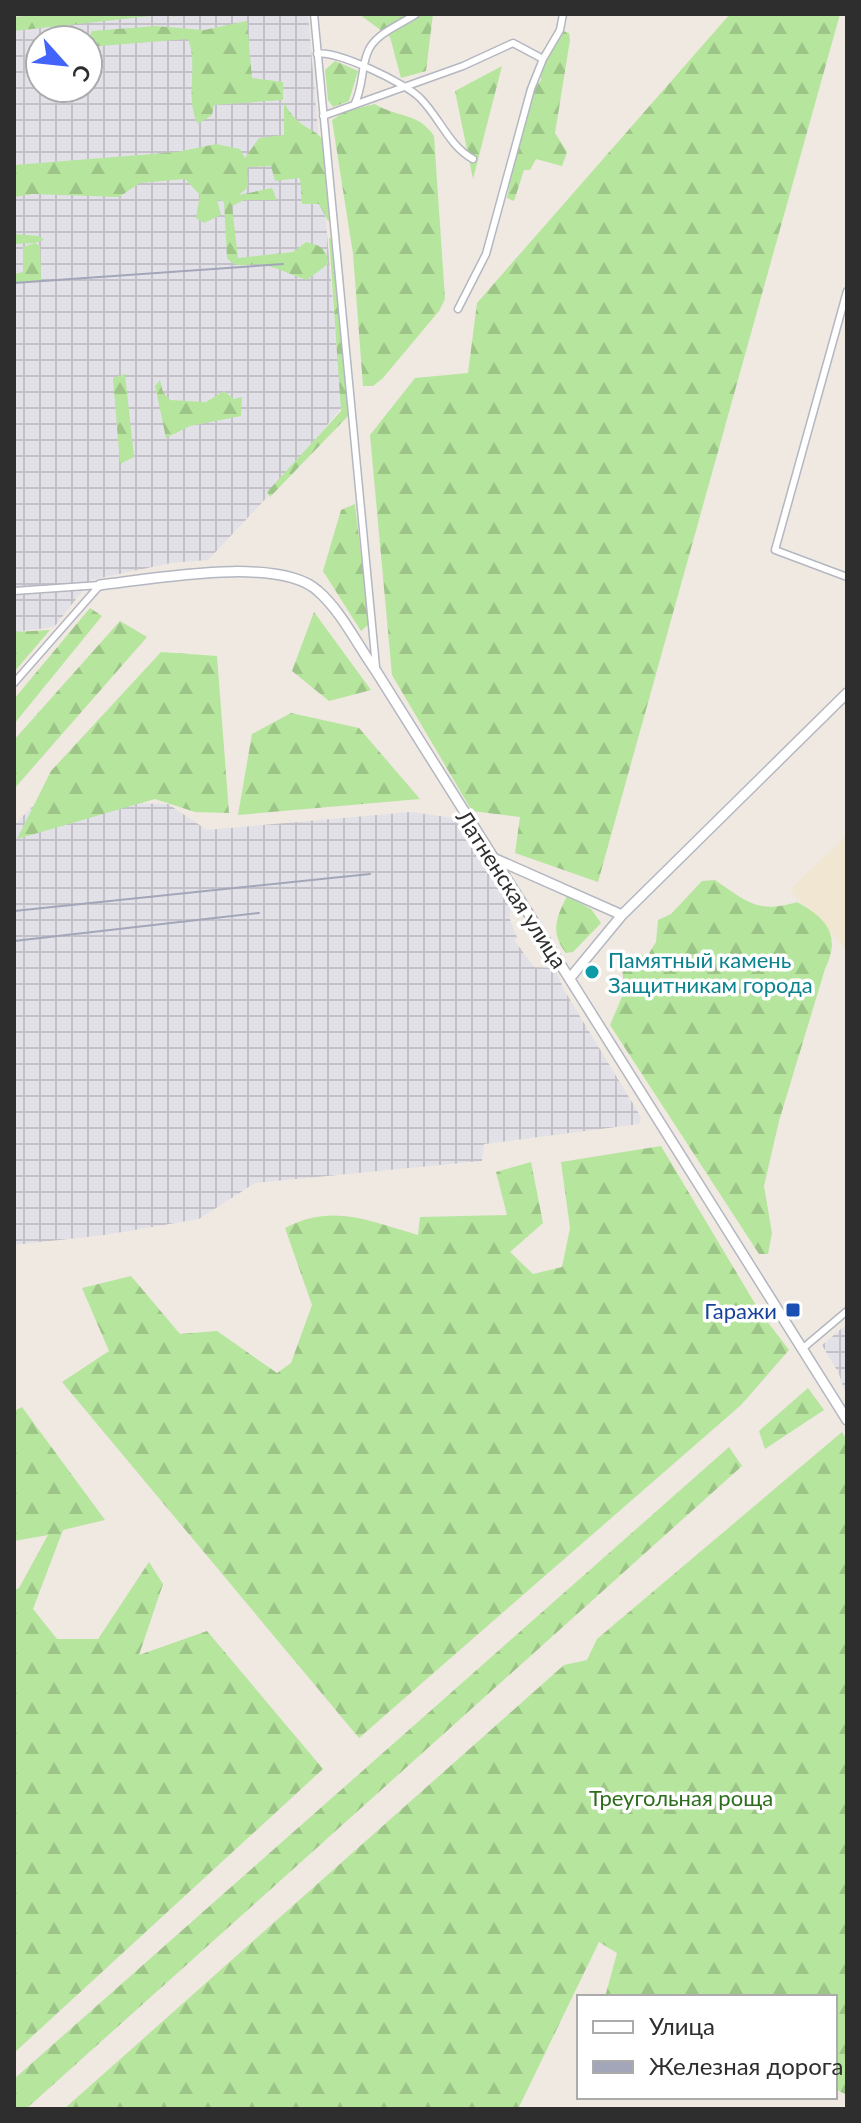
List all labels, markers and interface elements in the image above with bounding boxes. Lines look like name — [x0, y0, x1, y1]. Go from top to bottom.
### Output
north arrow — [24, 24, 104, 104]
text: С — [67, 61, 98, 86]
street label: Латненская улица — [450, 804, 573, 973]
place label: Памятный камень Защитникам города — [608, 946, 813, 998]
marker: Памятный камень Защитникам города — [583, 963, 601, 981]
place label: Гаражи — [704, 1297, 777, 1324]
marker: Гаражи — [784, 1301, 802, 1319]
park label: Треугольная роща — [589, 1784, 773, 1811]
legend — [577, 1995, 837, 2099]
text: Улица — [649, 2011, 715, 2040]
text: Железная дорога — [649, 2051, 844, 2080]

